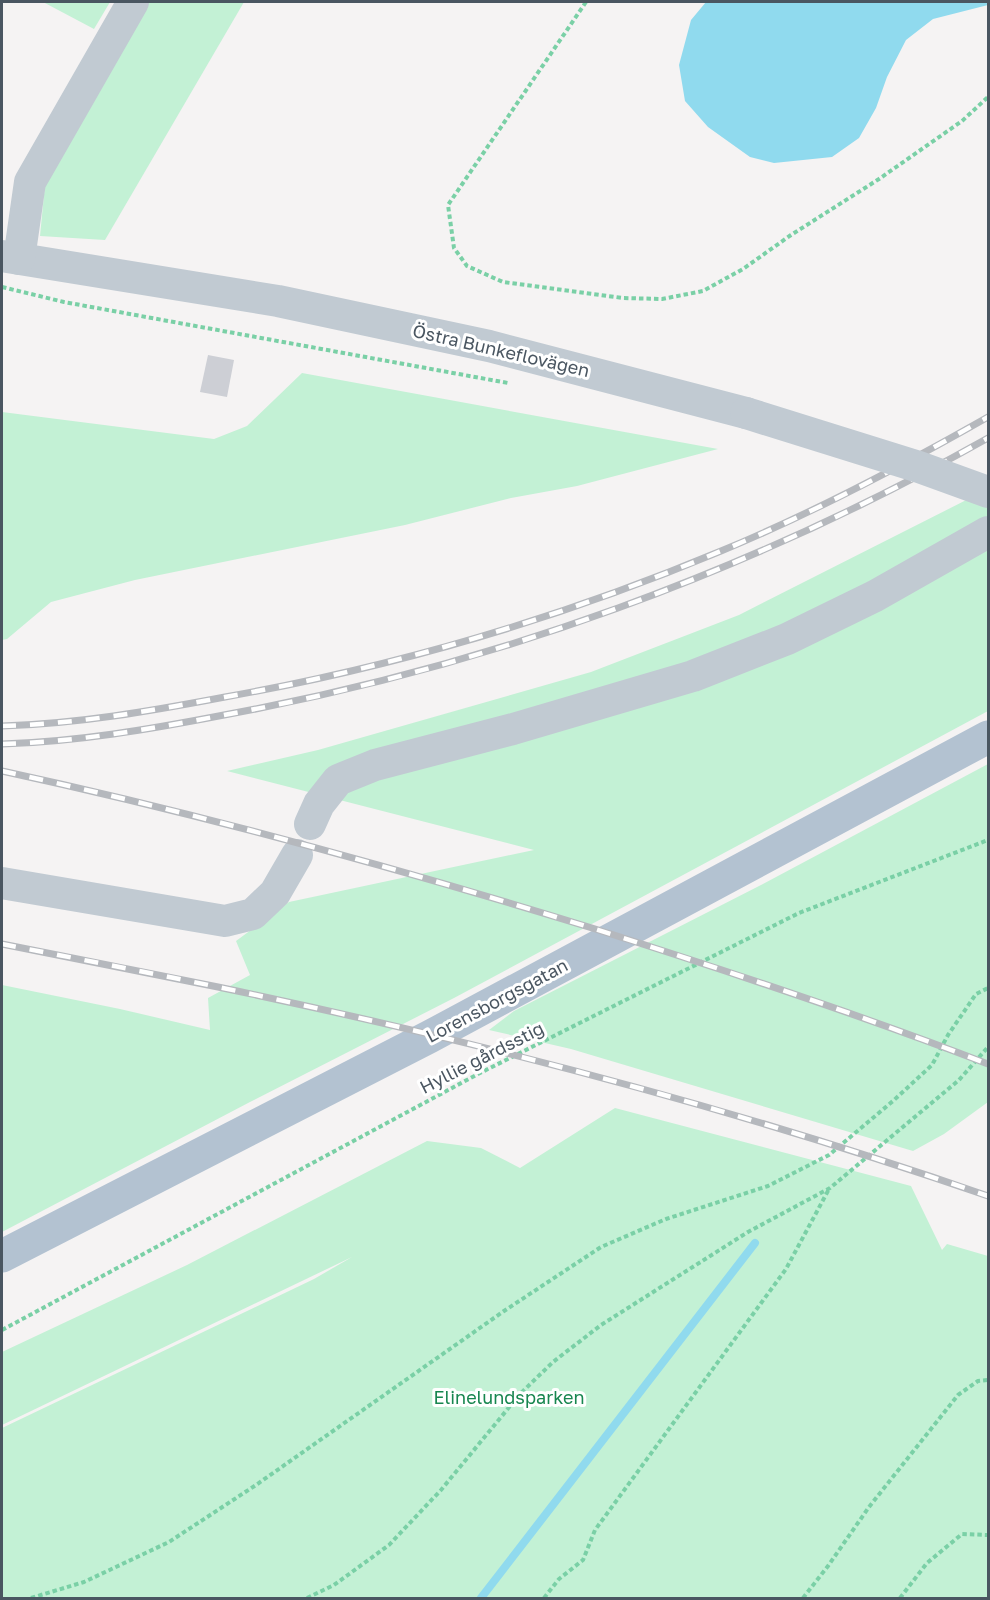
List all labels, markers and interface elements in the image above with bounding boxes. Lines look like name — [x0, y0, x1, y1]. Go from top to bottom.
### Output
street label: Östra Bunkeflovägen — [411, 319, 592, 381]
street label: Lorensborgsgatan — [422, 953, 571, 1047]
street label: Hyllie gårdsstig — [416, 1016, 547, 1098]
park label: Elinelundsparken — [434, 1386, 584, 1408]

